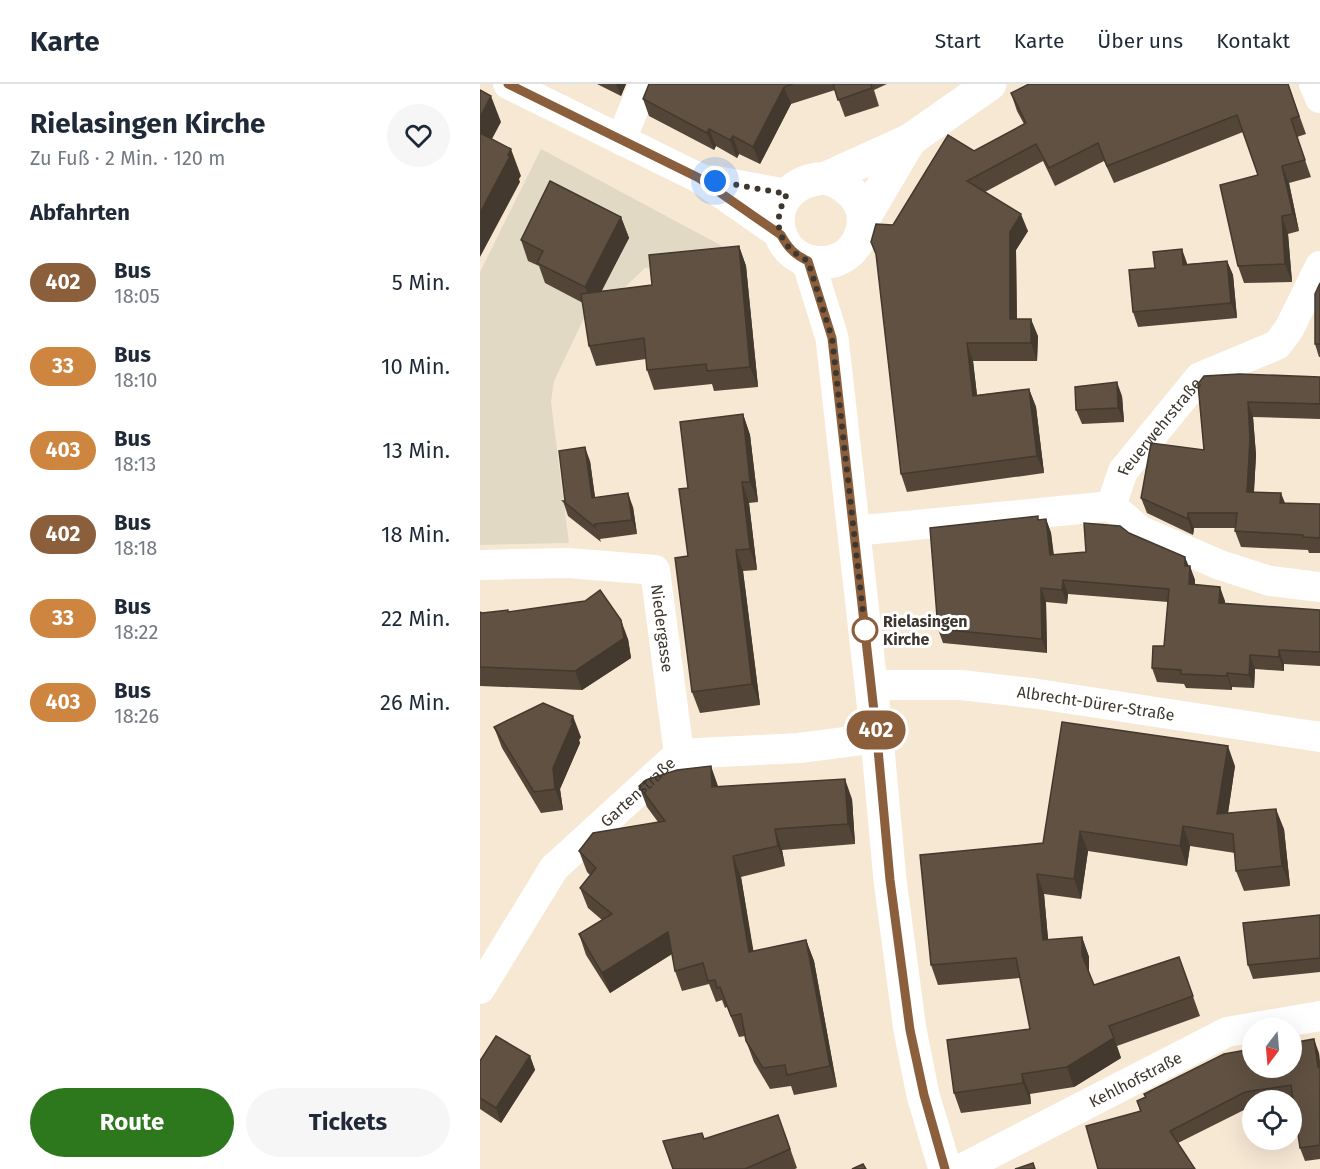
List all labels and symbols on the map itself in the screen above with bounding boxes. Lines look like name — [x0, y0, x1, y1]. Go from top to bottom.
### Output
your location — [700, 166, 730, 196]
street label: Feuerwehrstraße — [1113, 374, 1205, 478]
street label: Niedergasse — [647, 583, 677, 673]
place label: Rielasingen Kirche — [883, 612, 968, 649]
marker: Rielasingen Kirche — [852, 617, 878, 643]
street label: Albrecht-Dürer-Straße — [1016, 682, 1176, 725]
line badge: 402 — [842, 710, 910, 750]
street label: Gartenstraße — [597, 753, 679, 831]
north arrow — [1242, 1018, 1302, 1078]
street label: Kehlhofstraße — [1086, 1048, 1185, 1111]

